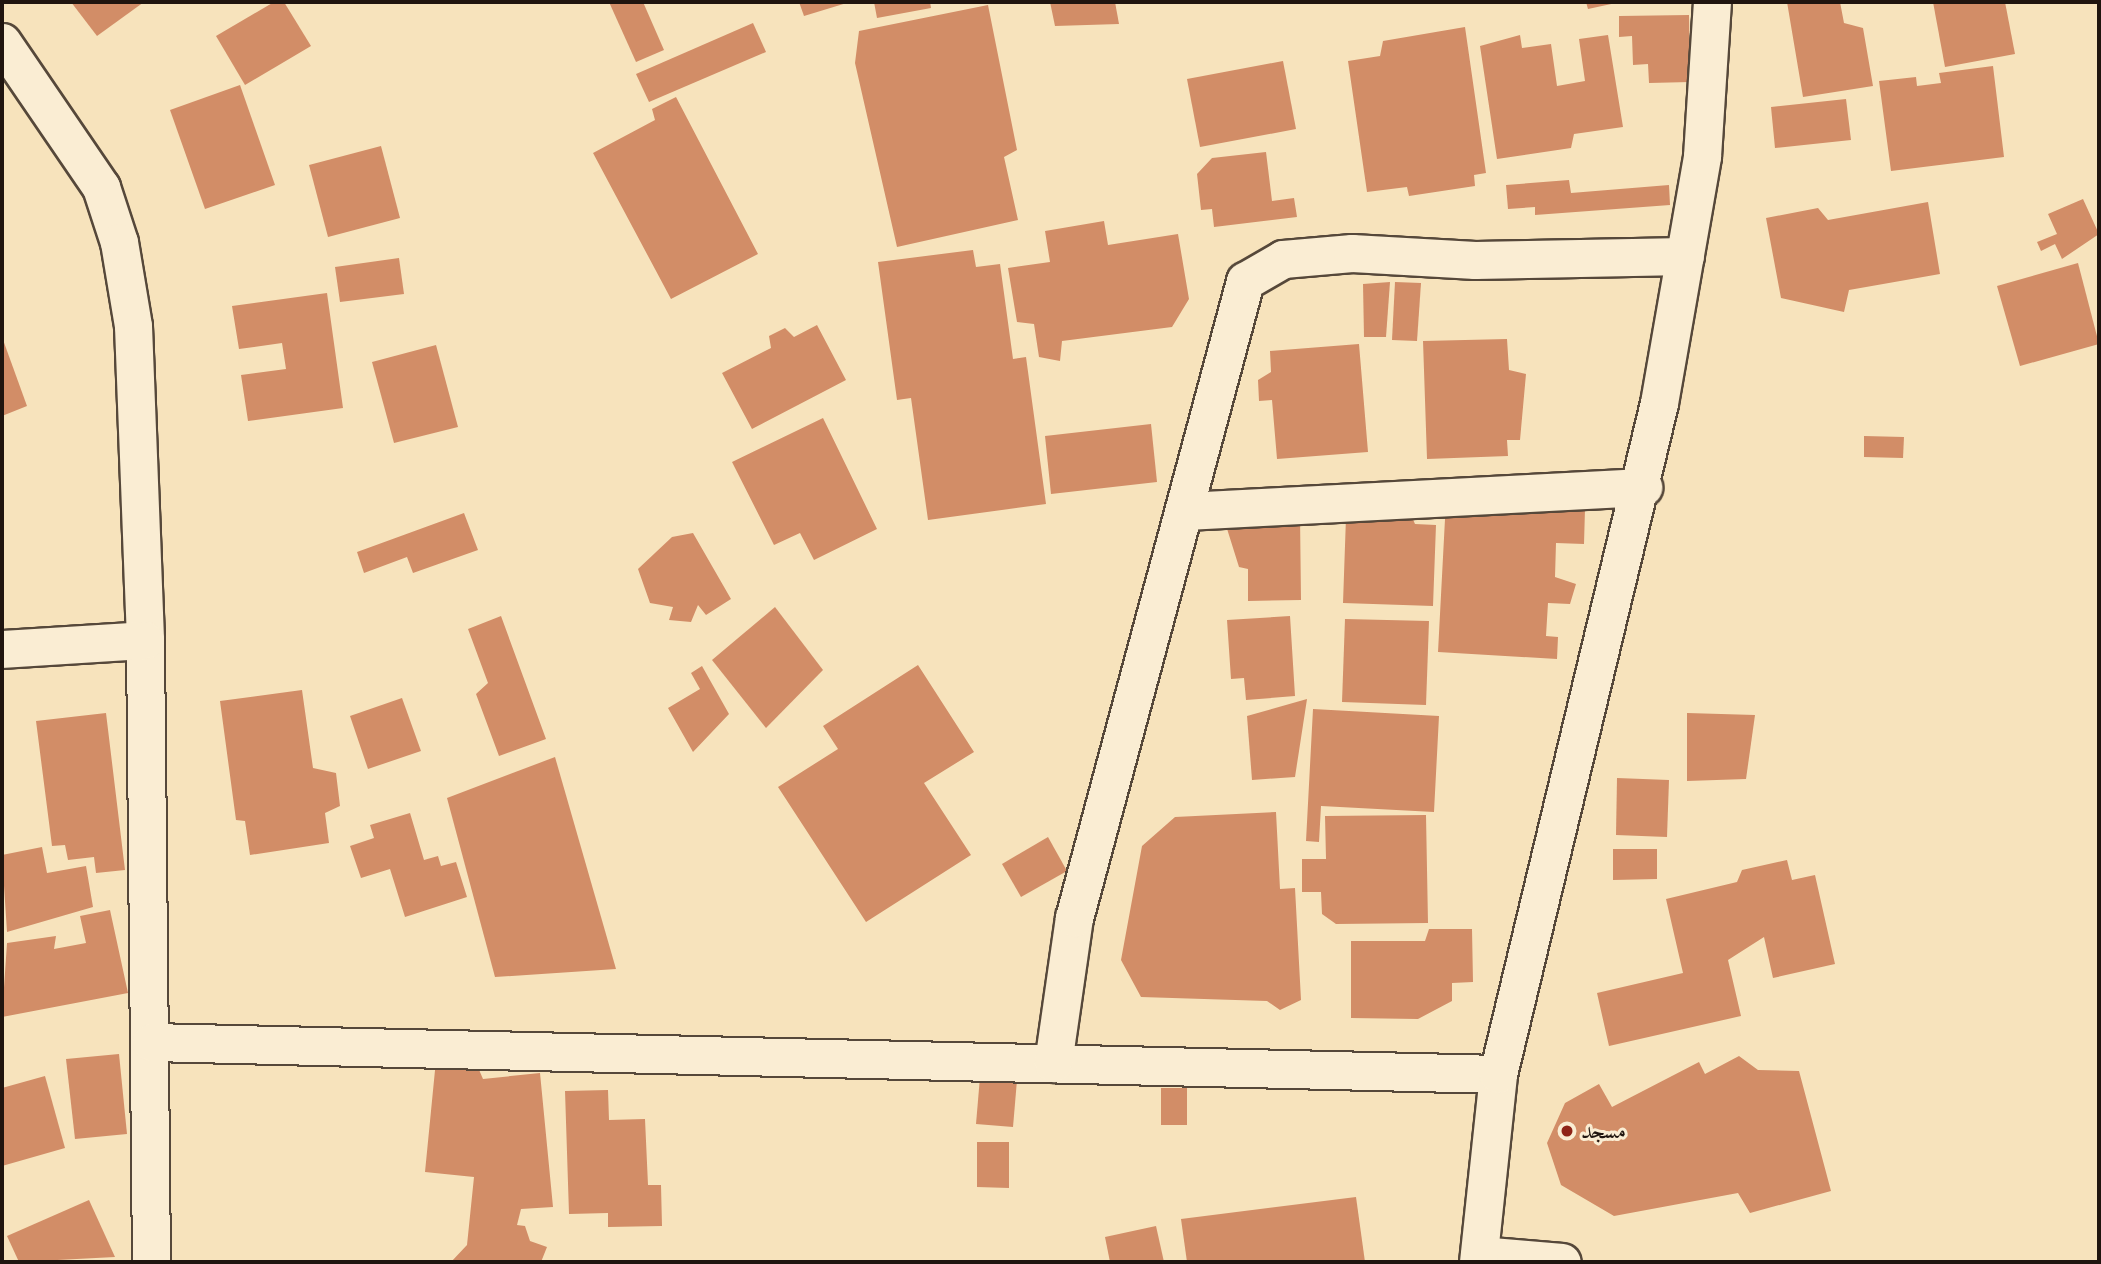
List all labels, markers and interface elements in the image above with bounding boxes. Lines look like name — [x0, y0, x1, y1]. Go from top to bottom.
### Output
place label: مسجد — [1581, 1117, 1626, 1145]
marker: مسجد — [1559, 1123, 1575, 1139]

